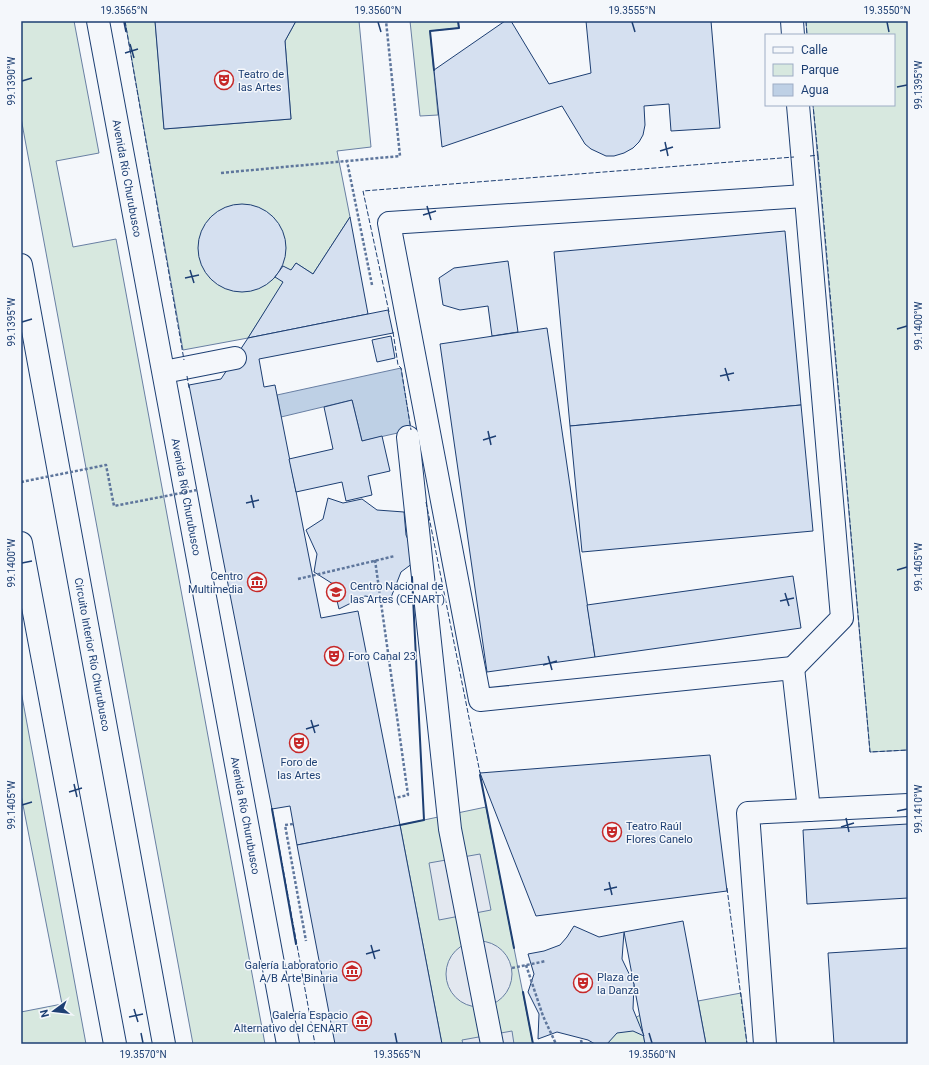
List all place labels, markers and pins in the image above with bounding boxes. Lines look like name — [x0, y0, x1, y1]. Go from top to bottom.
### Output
place label: Teatro de las Artes — [238, 68, 284, 94]
theatre icon: Teatro de las Artes — [213, 69, 235, 91]
place label: Centro Multimedia — [188, 570, 243, 596]
museum icon: Centro Multimedia — [246, 571, 268, 593]
place label: Centro Nacional de las Artes (CENART) — [350, 580, 445, 606]
school or university icon: Centro Nacional de las Artes (CENART) — [325, 581, 347, 603]
theatre icon: Foro Canal 23 — [323, 645, 345, 667]
place label: Foro Canal 23 — [348, 650, 416, 663]
theatre icon: Foro de las Artes — [288, 732, 310, 754]
place label: Foro de las Artes — [277, 756, 321, 782]
place label: Teatro Raúl Flores Canelo — [626, 820, 693, 846]
theatre icon: Teatro Raúl Flores Canelo — [601, 821, 623, 843]
place label: Galería Laboratorio A/B Arte Binaria — [245, 959, 338, 985]
museum icon: Galería Laboratorio A/B Arte Binaria — [341, 960, 363, 982]
place label: Plaza de la Danza — [597, 971, 639, 997]
theatre icon: Plaza de la Danza — [572, 972, 594, 994]
place label: Galería Espacio Alternativo del CENART — [234, 1009, 348, 1035]
museum icon: Galería Espacio Alternativo del CENART — [351, 1010, 373, 1032]

